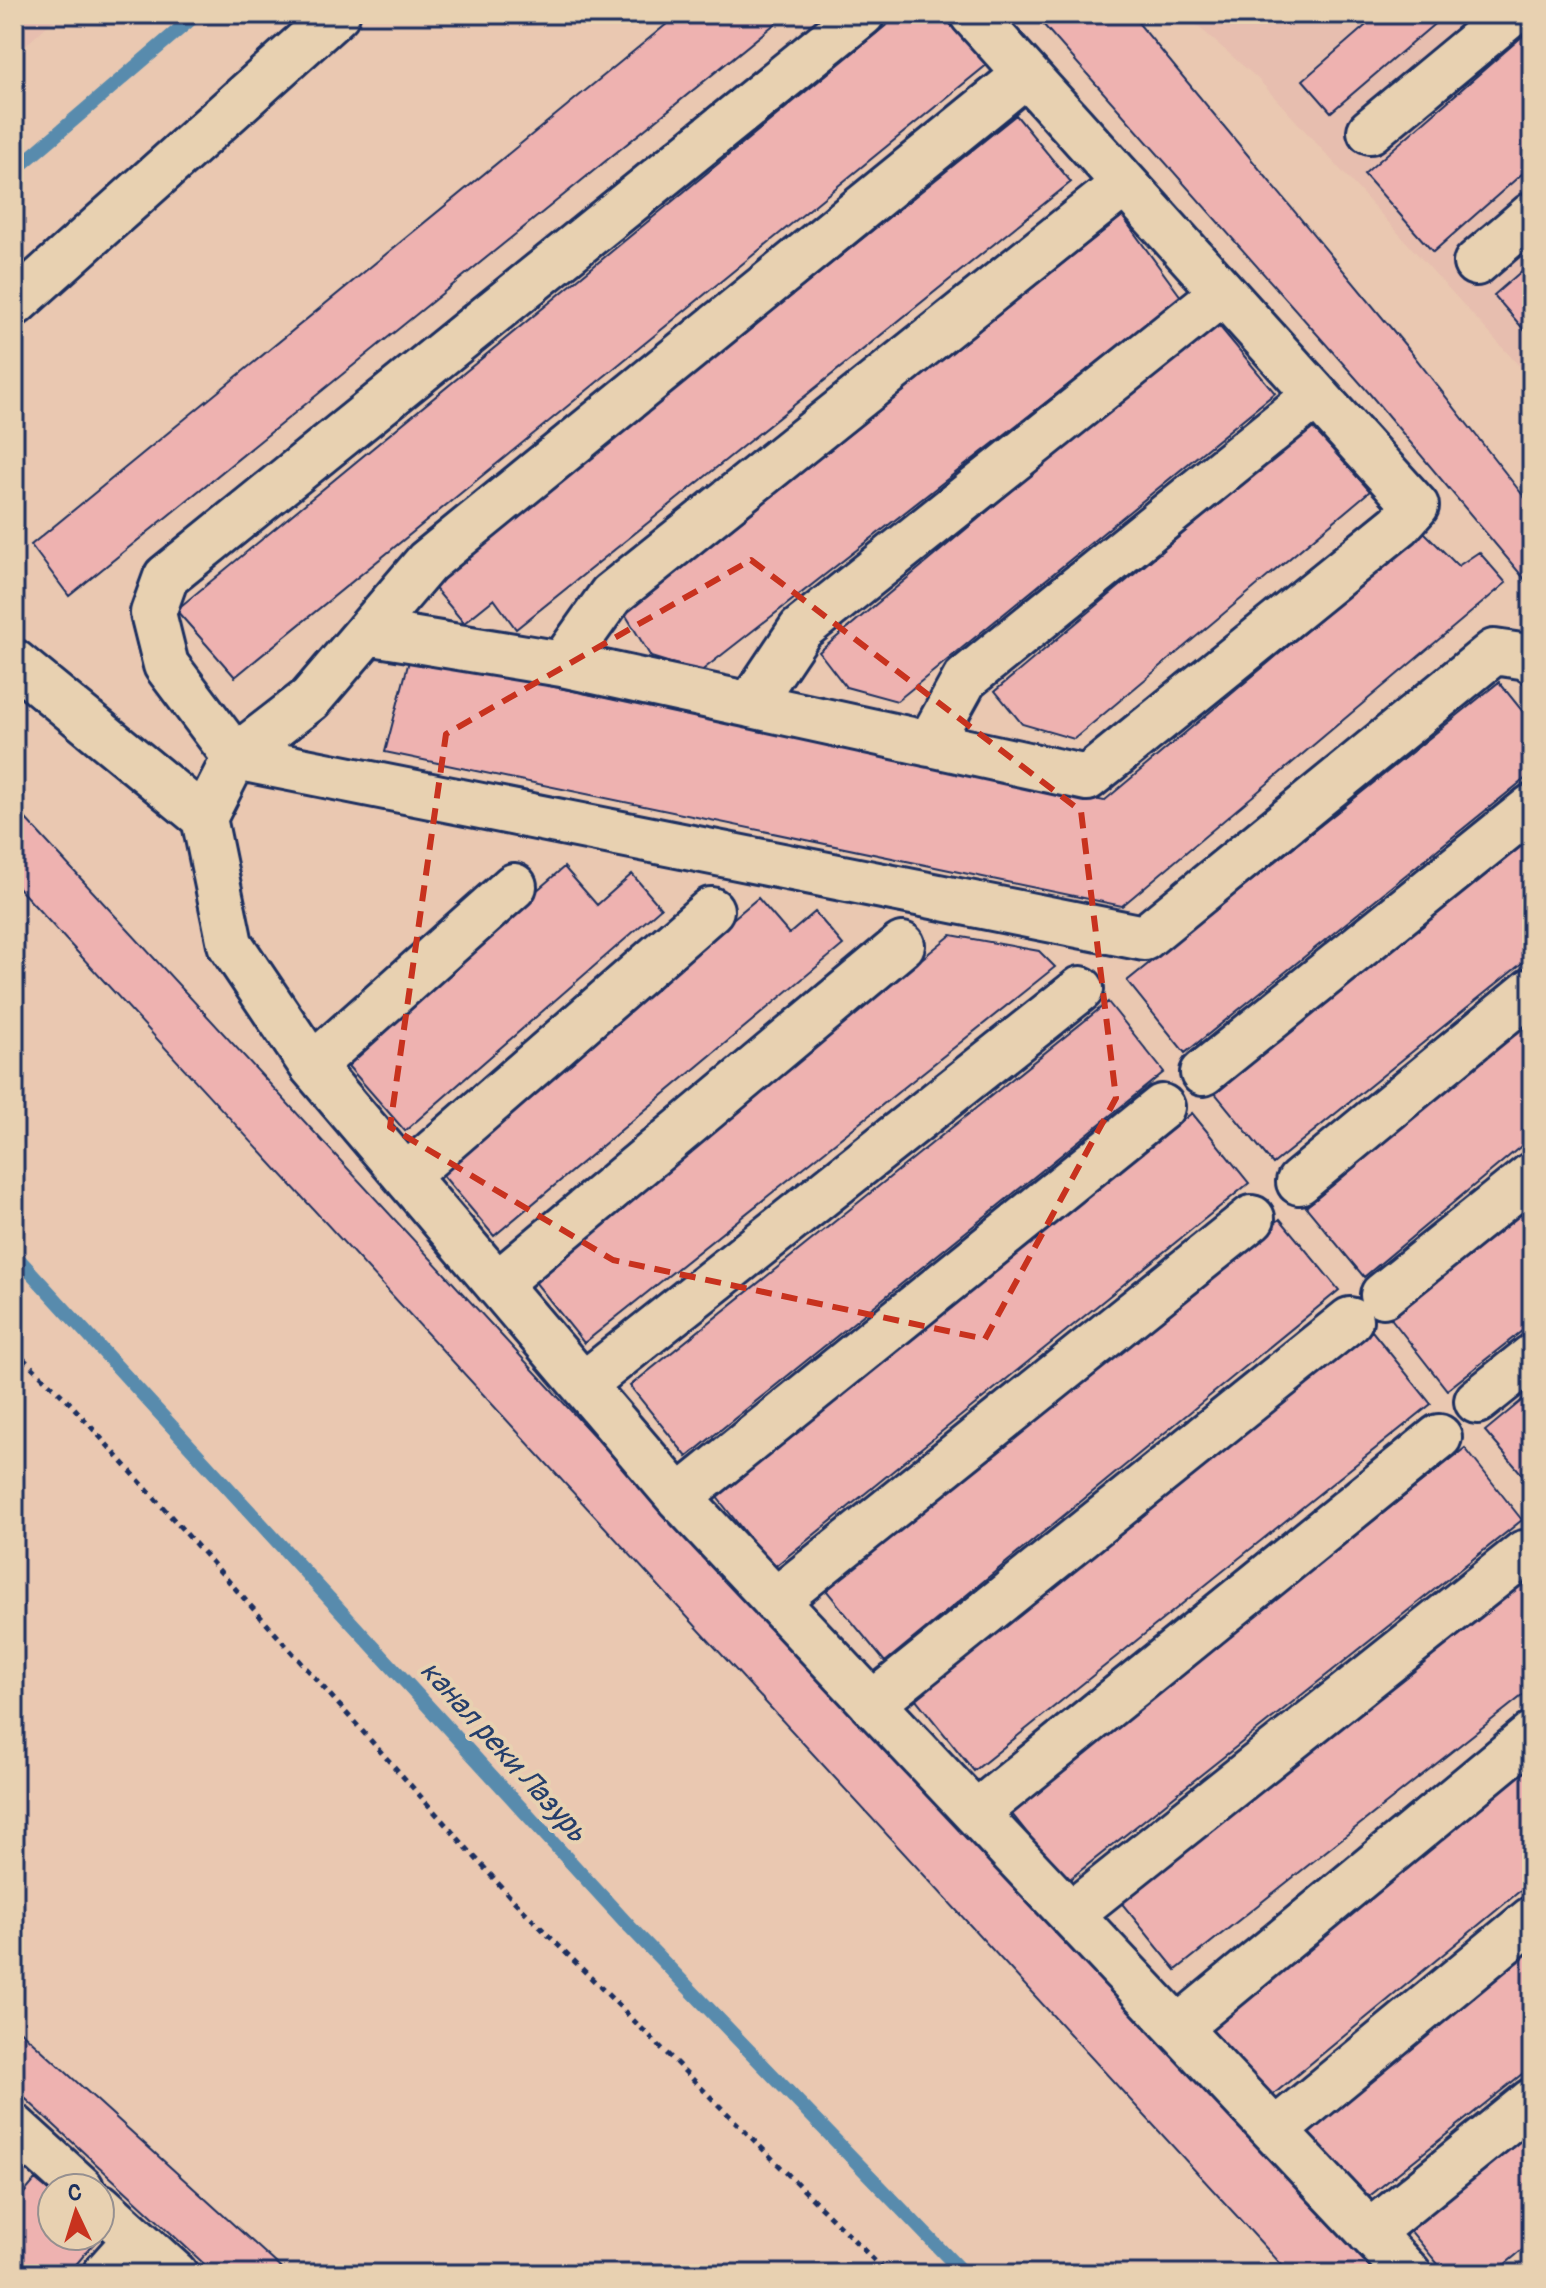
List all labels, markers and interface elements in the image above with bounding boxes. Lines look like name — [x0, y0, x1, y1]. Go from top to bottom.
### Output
water label: канал реки Лазурь — [412, 1653, 595, 1850]
north arrow — [36, 2172, 116, 2252]
text: С — [67, 2179, 83, 2207]

